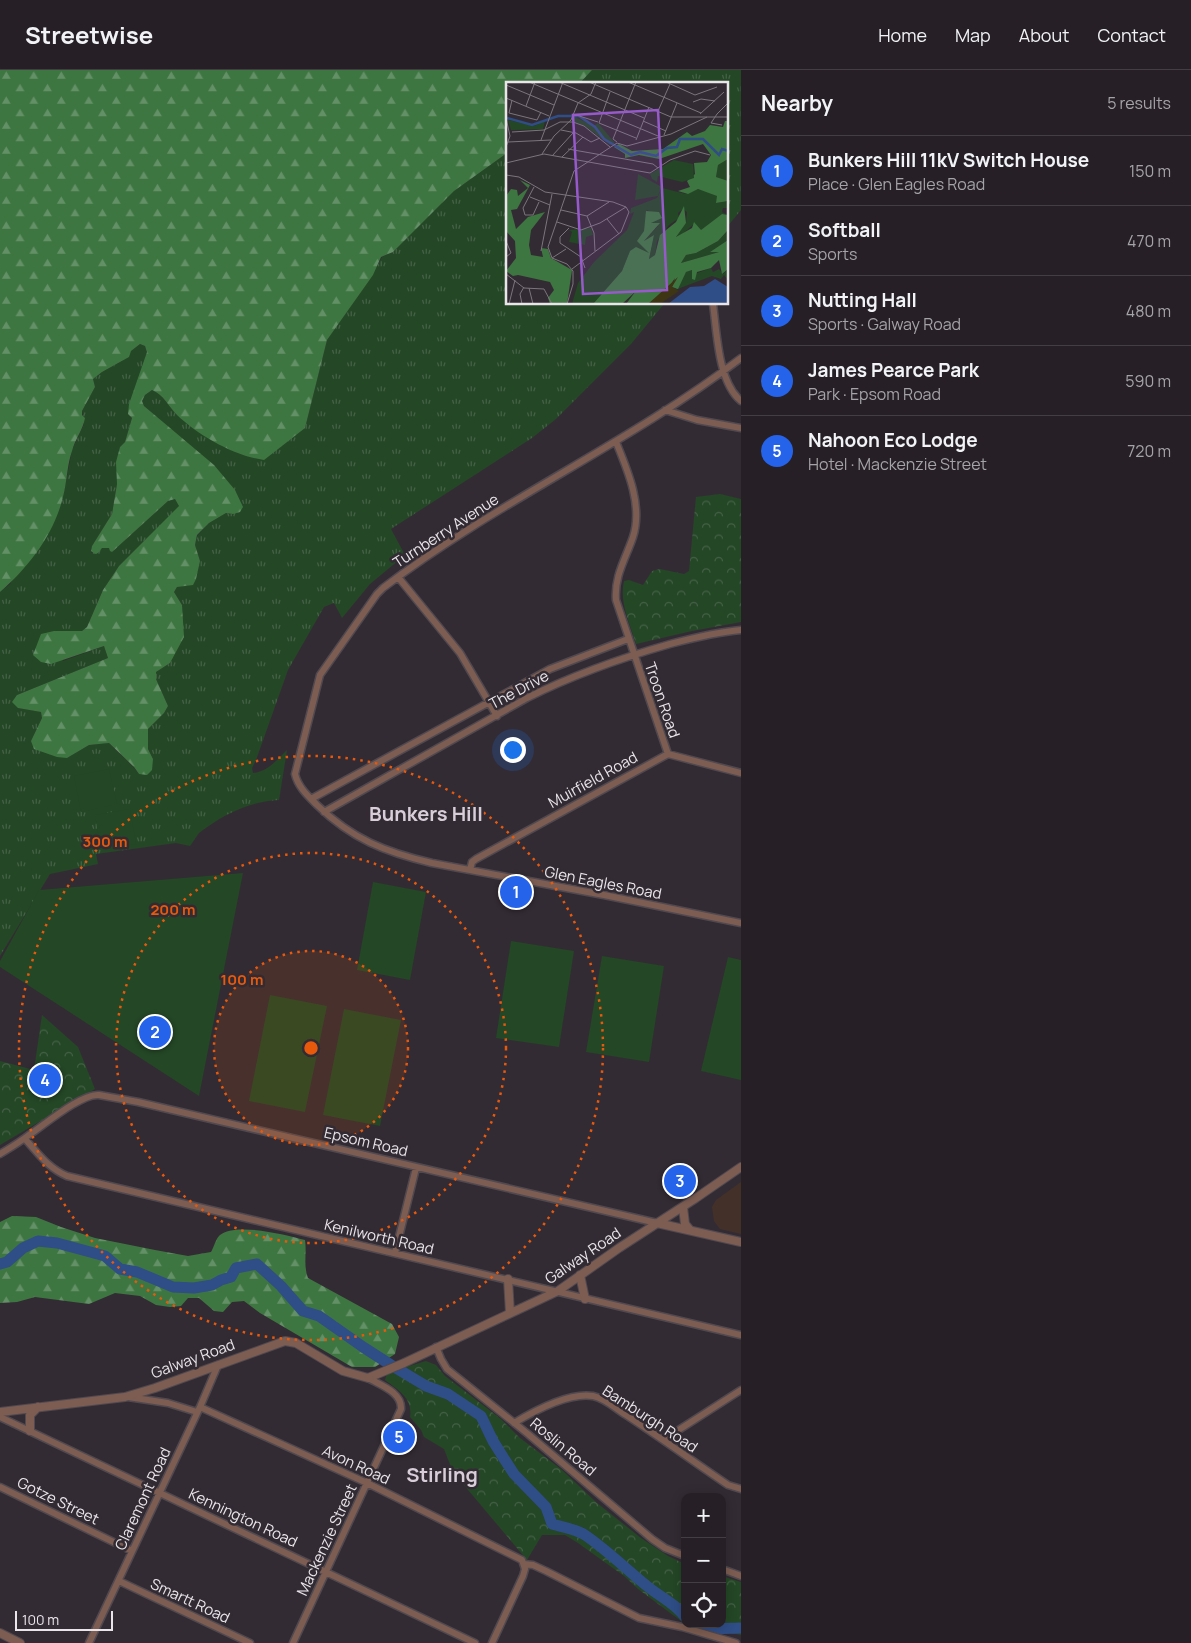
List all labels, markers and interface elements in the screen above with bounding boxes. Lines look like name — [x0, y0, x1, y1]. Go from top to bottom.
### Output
text: Streetwise — [25, 18, 153, 51]
text: Home — [878, 23, 927, 47]
text: Map — [955, 23, 991, 47]
text: About — [1019, 23, 1069, 47]
text: Contact — [1097, 23, 1166, 47]
inset map — [506, 82, 728, 305]
text: Nearby — [761, 89, 833, 117]
text: 5 results — [1107, 92, 1171, 114]
text: Bunkers Hill 11kV Switch House — [808, 147, 1089, 173]
text: 1 — [773, 160, 781, 182]
text: 150 m — [1129, 160, 1171, 182]
text: Place · Glen Eagles Road — [808, 173, 985, 195]
text: Softball — [808, 217, 881, 243]
text: 2 — [772, 230, 782, 252]
text: 470 m — [1127, 230, 1171, 252]
text: Sports — [808, 243, 857, 265]
text: Nutting Hall — [808, 287, 917, 313]
text: 3 — [772, 300, 782, 322]
text: 480 m — [1126, 300, 1171, 322]
text: Sports · Galway Road — [808, 313, 961, 335]
text: James Pearce Park — [808, 357, 979, 383]
text: 4 — [772, 370, 782, 392]
text: 590 m — [1125, 370, 1171, 392]
text: Park · Epsom Road — [808, 383, 941, 405]
text: Nahoon Eco Lodge — [808, 427, 978, 453]
text: 5 — [772, 440, 782, 462]
text: 720 m — [1127, 440, 1171, 462]
text: Hotel · Mackenzie Street — [808, 453, 987, 475]
street label: Turnberry Avenue — [389, 488, 503, 573]
street label: Troon Road — [640, 659, 685, 740]
street label: The Drive — [485, 665, 552, 714]
your location — [500, 737, 526, 763]
street label: Muirfield Road — [544, 746, 641, 813]
district label: Bunkers Hill — [369, 800, 483, 827]
text: 300 m — [83, 831, 127, 852]
street label: Glen Eagles Road — [543, 861, 664, 904]
pin: 1 — [500, 873, 532, 911]
text: 200 m — [150, 899, 196, 920]
text: 100 m — [221, 969, 263, 990]
pin: 2 — [139, 1013, 171, 1051]
centre of rings — [302, 1039, 320, 1057]
pin: 4 — [29, 1061, 61, 1099]
street label: Epsom Road — [322, 1122, 410, 1161]
pin: 3 — [664, 1162, 696, 1200]
street label: Kenilworth Road — [322, 1214, 436, 1259]
street label: Galway Road — [540, 1222, 625, 1289]
street label: Galway Road — [148, 1334, 238, 1383]
street label: Bamburgh Road — [599, 1380, 702, 1457]
street label: Roslin Road — [526, 1413, 601, 1481]
pin: 5 — [383, 1418, 415, 1456]
street label: Avon Road — [319, 1440, 394, 1489]
street label: Claremont Road — [109, 1444, 176, 1554]
district label: Stirling — [406, 1461, 478, 1488]
street label: Gotze Street — [14, 1472, 103, 1529]
street label: Mackenzie Street — [291, 1480, 362, 1599]
street label: Kennington Road — [185, 1483, 301, 1552]
map controls — [681, 1493, 726, 1628]
button: + — [681, 1493, 726, 1538]
button: − — [681, 1538, 726, 1583]
street label: Smartt Road — [147, 1573, 233, 1628]
button: locate — [681, 1583, 726, 1628]
scale bar — [15, 1608, 112, 1631]
text: 100 m — [22, 1610, 59, 1629]

